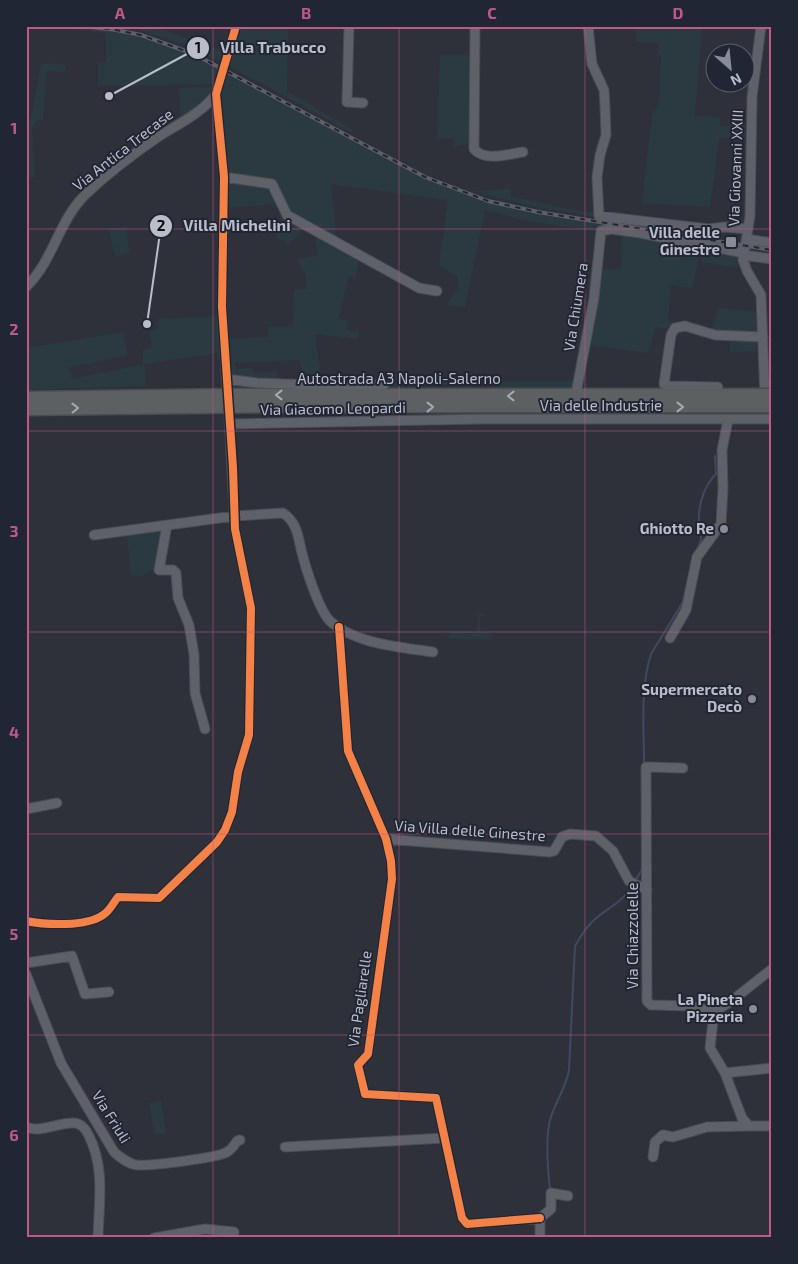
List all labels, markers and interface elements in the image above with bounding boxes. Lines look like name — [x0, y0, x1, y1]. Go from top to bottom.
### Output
text: A — [115, 3, 126, 22]
text: B — [301, 3, 311, 22]
text: C — [487, 3, 497, 22]
text: D — [673, 3, 684, 22]
callout: Villa Trabucco — [185, 32, 337, 63]
text: Villa Trabucco — [220, 37, 326, 56]
text: 1 — [195, 38, 201, 56]
north arrow — [706, 42, 756, 92]
text: N — [728, 70, 744, 90]
street label: Via Antica Trecase — [69, 104, 176, 194]
street label: Via Giovanni XXIII — [724, 109, 746, 227]
text: 1 — [11, 118, 17, 137]
callout: Villa Michelini — [149, 210, 301, 241]
text: Villa Michelini — [183, 215, 291, 234]
text: 2 — [157, 216, 166, 234]
place label: Villa delle Ginestre — [649, 223, 720, 258]
marker: Villa delle Ginestre — [724, 235, 738, 249]
street label: Via Chiumera — [559, 261, 591, 352]
text: 2 — [9, 319, 19, 338]
street label: Autostrada A3 Napoli-Salerno — [297, 369, 501, 387]
one-way arrow — [274, 390, 282, 400]
one-way arrow — [507, 391, 514, 401]
street label: Via delle Industrie — [540, 396, 662, 414]
street label: Via Giacomo Leopardi — [260, 398, 406, 418]
one-way arrow — [426, 402, 434, 412]
one-way arrow — [676, 402, 684, 412]
one-way arrow — [72, 403, 79, 413]
place label: Ghiotto Re — [640, 519, 714, 537]
text: 3 — [9, 521, 19, 540]
marker: Ghiotto Re — [718, 523, 730, 535]
place label: Supermercato Decò — [641, 680, 742, 715]
marker: Supermercato Decò — [746, 693, 758, 705]
text: 4 — [9, 722, 19, 741]
street label: Via Villa delle Ginestre — [394, 816, 546, 844]
street label: Via Chiazzolelle — [623, 883, 641, 989]
text: 5 — [10, 924, 19, 943]
street label: Via Pagliarelle — [343, 950, 375, 1048]
place label: La Pineta Pizzeria — [678, 990, 743, 1025]
marker: La Pineta Pizzeria — [747, 1003, 759, 1015]
street label: Via Friuli — [89, 1087, 135, 1146]
text: 6 — [9, 1125, 19, 1144]

